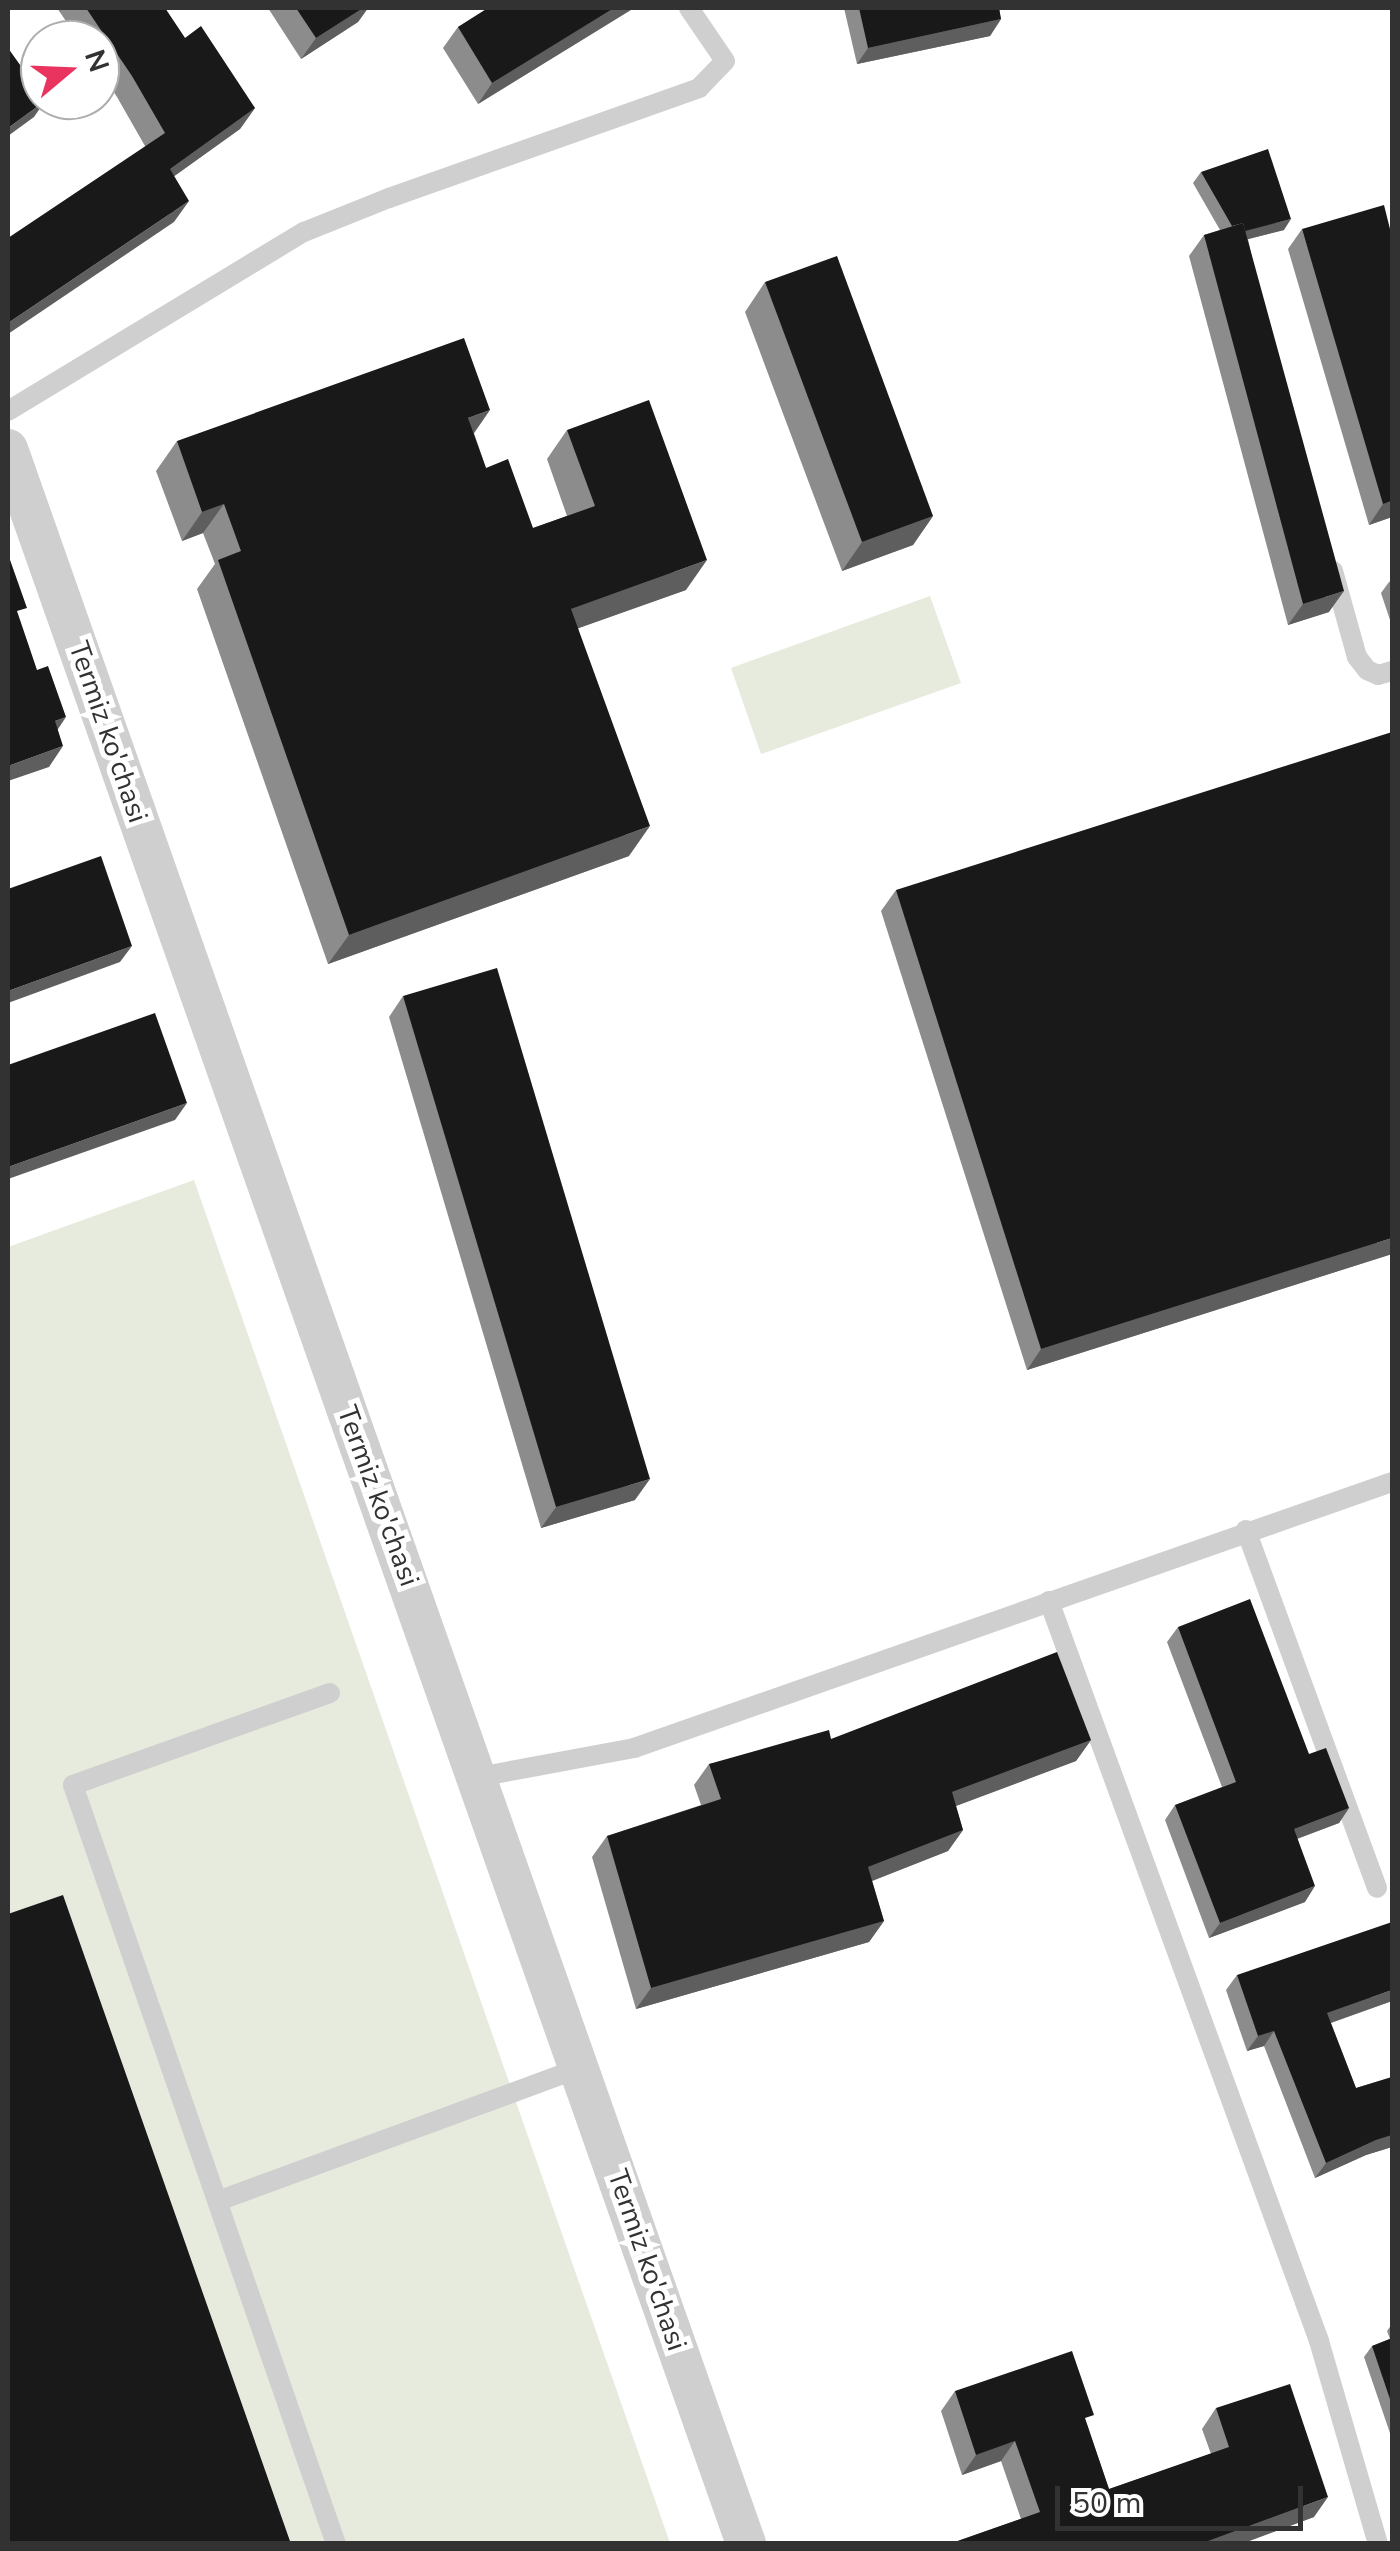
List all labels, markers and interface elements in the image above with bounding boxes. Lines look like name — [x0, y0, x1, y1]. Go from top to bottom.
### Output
north arrow — [20, 20, 120, 120]
text: N — [75, 45, 118, 77]
street label: Termiz ko'chasi — [61, 637, 155, 827]
street label: Termiz ko'chasi — [330, 1401, 426, 1591]
street label: Termiz ko'chasi — [600, 2165, 694, 2355]
scale bar — [1060, 2466, 1308, 2528]
text: 50 m — [1072, 2483, 1141, 2524]

